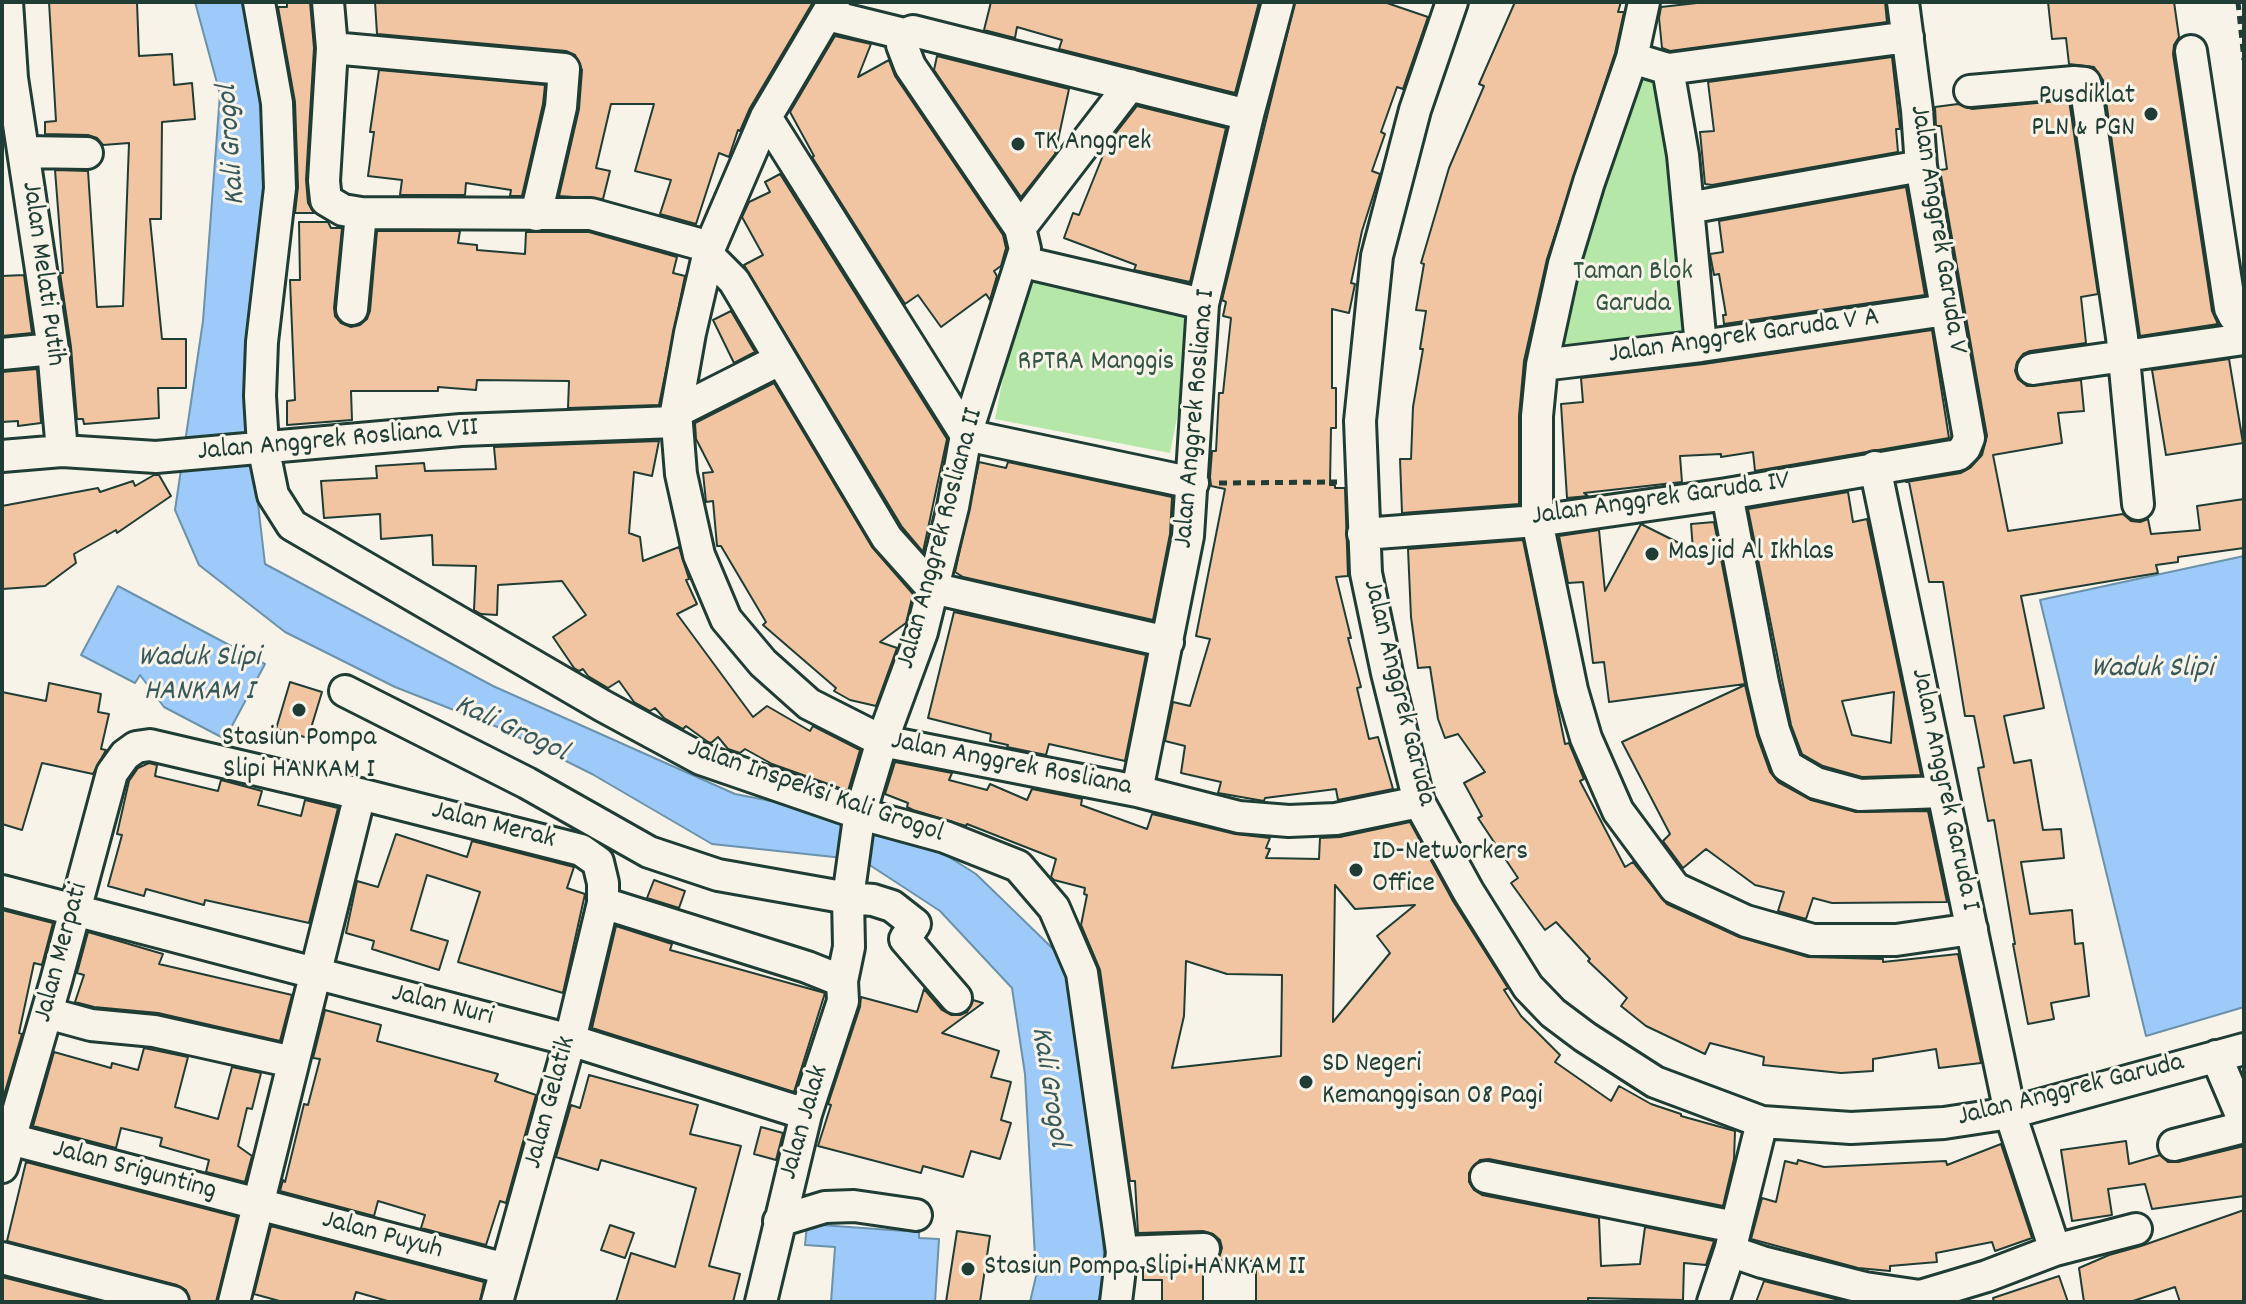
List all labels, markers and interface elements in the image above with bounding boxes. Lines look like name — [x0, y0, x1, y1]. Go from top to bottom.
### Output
place label: Pusdiklat PLN & PGN — [2031, 81, 2135, 147]
water label: Kali Grogol — [212, 84, 256, 206]
street label: Jalan Anggrek Garuda V — [1900, 103, 1972, 357]
marker: Pusdiklat PLN & PGN — [2142, 105, 2160, 123]
place label: TK Anggrek — [1034, 127, 1151, 161]
marker: TK Anggrek — [1009, 135, 1027, 153]
street label: Jalan Melati Putih — [11, 180, 71, 368]
park label: Taman Blok Garuda — [1573, 257, 1693, 323]
street label: Jalan Anggrek Rosliana I — [1169, 288, 1225, 550]
street label: Jalan Anggrek Garuda V A — [1606, 302, 1882, 374]
park label: RPTRA Manggis — [1018, 347, 1174, 381]
street label: Jalan Anggrek Rosliana II — [891, 405, 993, 673]
street label: Jalan Anggrek Rosliana VII — [196, 413, 480, 471]
street label: Jalan Anggrek Garuda IV — [1530, 466, 1792, 536]
place label: Masjid Al Ikhlas — [1668, 537, 1834, 571]
marker: Masjid Al Ikhlas — [1643, 545, 1661, 563]
street label: Jalan Anggrek Garuda — [1353, 576, 1441, 810]
water label: Waduk Slipi HANKAM I — [138, 642, 260, 712]
water label: Waduk Slipi — [2091, 653, 2213, 689]
street label: Jalan Anggrek Garuda I — [1901, 666, 1985, 914]
water label: Kali Grogol — [448, 689, 572, 773]
marker: Stasiun Pompa Slipi HANKAM I — [290, 701, 308, 719]
place label: Stasiun Pompa Slipi HANKAM I — [222, 723, 376, 789]
street label: Jalan Anggrek Rosliana — [888, 726, 1134, 806]
street label: Jalan Inspeksi Kali Grogol — [683, 733, 947, 853]
street label: Jalan Merak — [428, 795, 558, 859]
place label: ID-Networkers Office — [1372, 837, 1528, 903]
marker: ID-Networkers Office — [1347, 861, 1365, 879]
street label: Jalan Merpati — [28, 880, 98, 1026]
street label: Jalan Nuri — [388, 978, 496, 1036]
water label: Kali Grogol — [1020, 1025, 1074, 1149]
street label: Jalan Gelatik — [518, 1033, 586, 1173]
street label: Jalan Anggrek Garuda — [1954, 1048, 2188, 1136]
place label: SD Negeri Kemanggisan 08 Pagi — [1322, 1049, 1543, 1115]
street label: Jalan Jalak — [774, 1062, 838, 1184]
marker: SD Negeri Kemanggisan 08 Pagi — [1297, 1073, 1315, 1091]
street label: Jalan Srigunting — [48, 1134, 220, 1210]
street label: Jalan Puyuh — [318, 1205, 446, 1269]
place label: Stasiun Pompa Slipi HANKAM II — [984, 1252, 1305, 1286]
marker: Stasiun Pompa Slipi HANKAM II — [959, 1260, 977, 1278]

